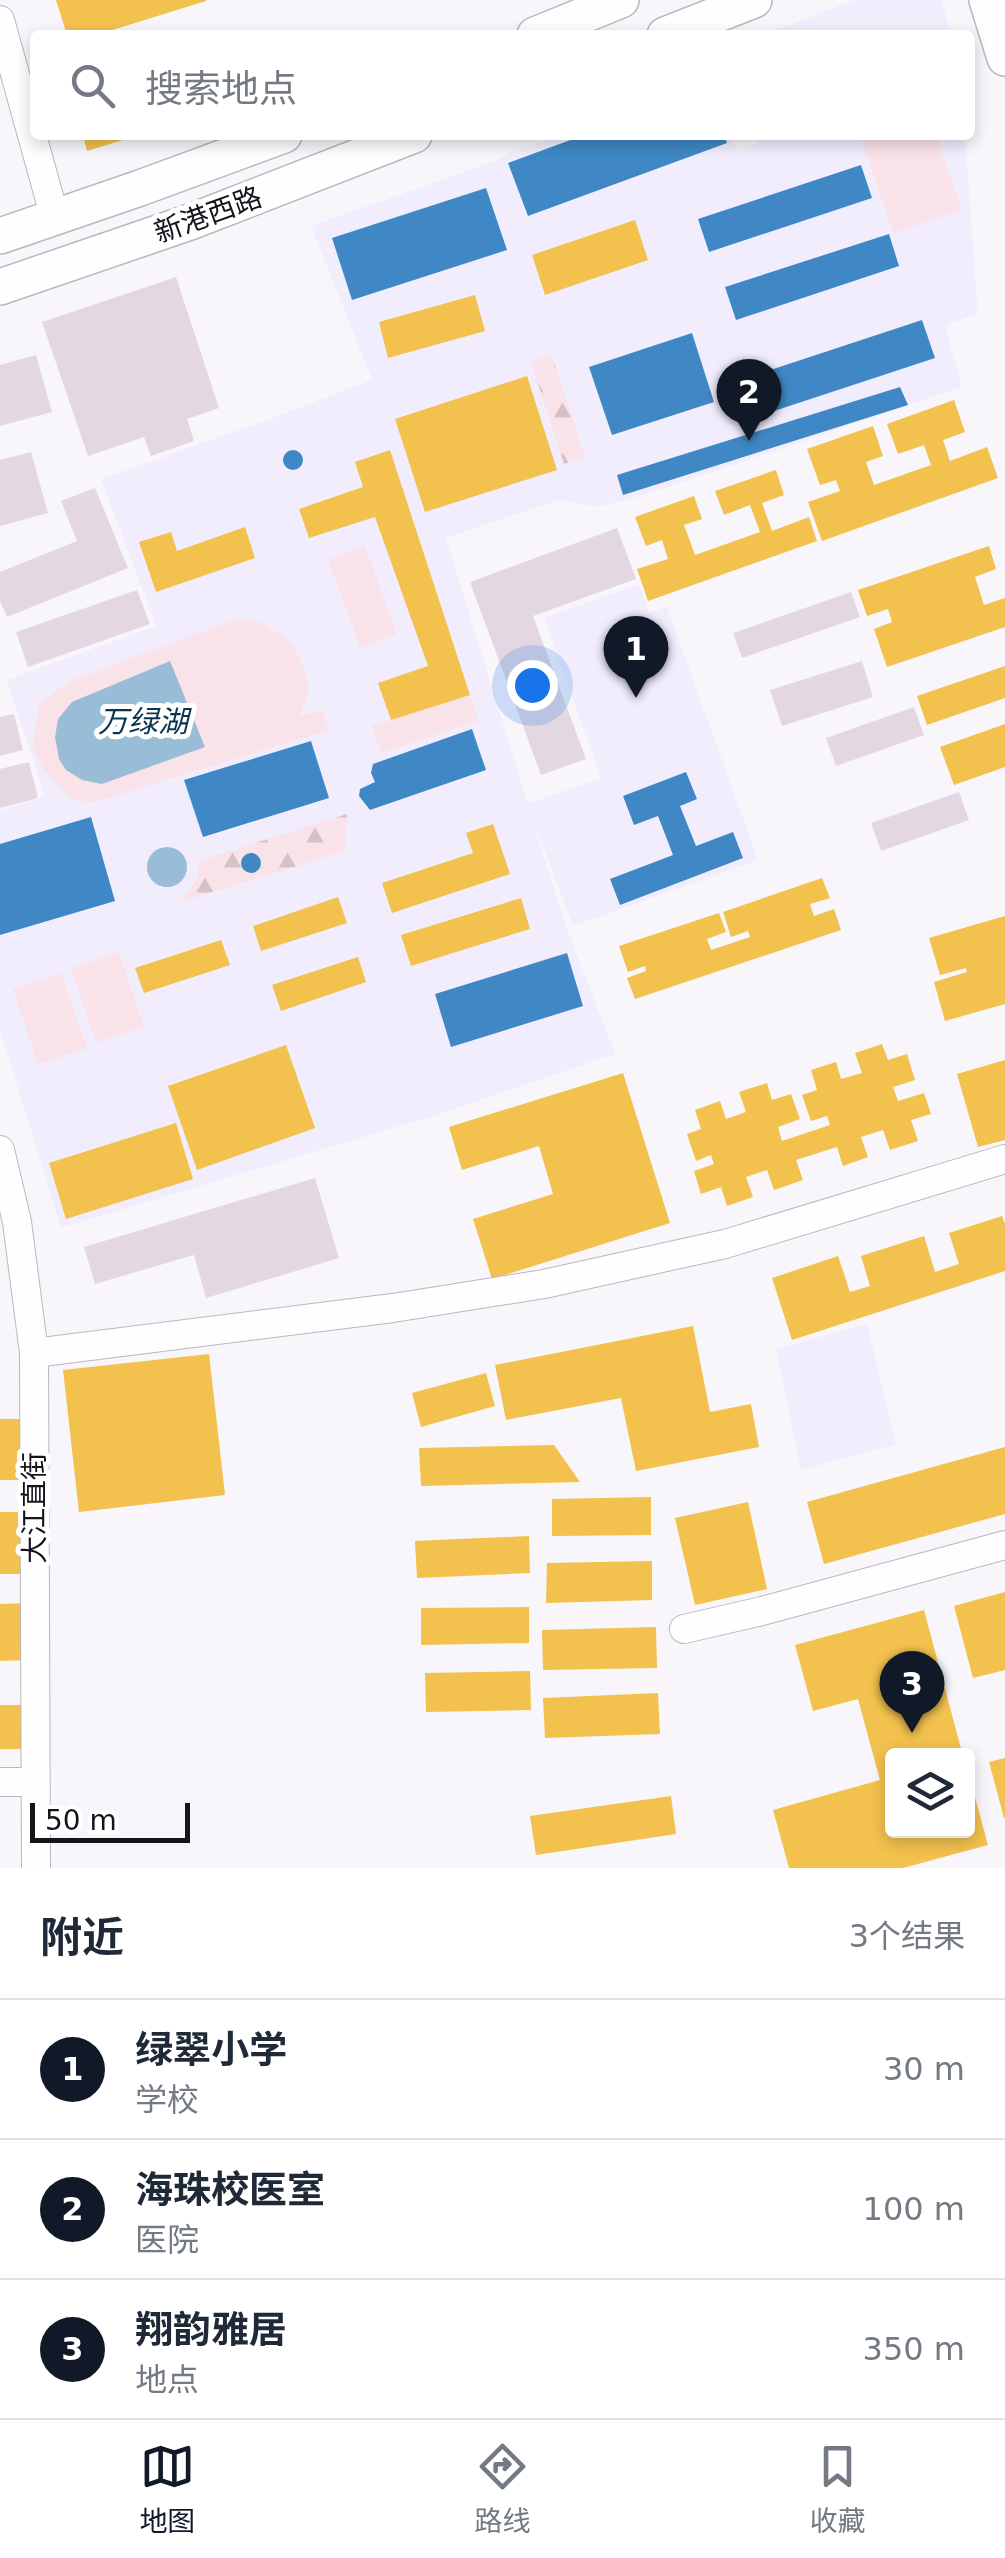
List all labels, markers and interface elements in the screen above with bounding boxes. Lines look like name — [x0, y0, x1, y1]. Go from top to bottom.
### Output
search box — [30, 30, 975, 140]
icon: search — [65, 58, 120, 113]
text: 搜索地点 — [145, 67, 297, 111]
street label: 新港西路 — [150, 180, 266, 250]
pin: 2 — [716, 358, 782, 441]
pin: 1 — [604, 616, 668, 698]
your location — [507, 660, 558, 711]
water label: 万绿湖 — [98, 704, 192, 739]
street label: 大江直街 — [18, 1452, 51, 1564]
pin: 3 — [880, 1650, 944, 1733]
map controls — [885, 1748, 975, 1838]
button: layers — [885, 1748, 975, 1838]
scale bar — [30, 1798, 190, 1842]
text: 50 m — [45, 1804, 117, 1837]
text: 附近 — [40, 1913, 124, 1962]
text: 3个结果 — [849, 1917, 965, 1955]
text: 绿翠小学 — [135, 2028, 287, 2072]
text: 1 — [61, 2050, 84, 2088]
text: 30 m — [883, 2050, 965, 2088]
text: 学校 — [135, 2081, 199, 2119]
text: 海珠校医室 — [135, 2168, 325, 2212]
text: 2 — [61, 2190, 84, 2228]
text: 100 m — [863, 2190, 965, 2228]
text: 医院 — [135, 2221, 199, 2259]
text: 翔韵雅居 — [135, 2308, 287, 2352]
text: 3 — [61, 2330, 84, 2368]
text: 350 m — [863, 2330, 965, 2368]
text: 地点 — [135, 2361, 199, 2399]
tab: 地图 — [139, 2439, 196, 2539]
tab: 路线 — [474, 2439, 531, 2539]
tab: 收藏 — [809, 2439, 866, 2539]

